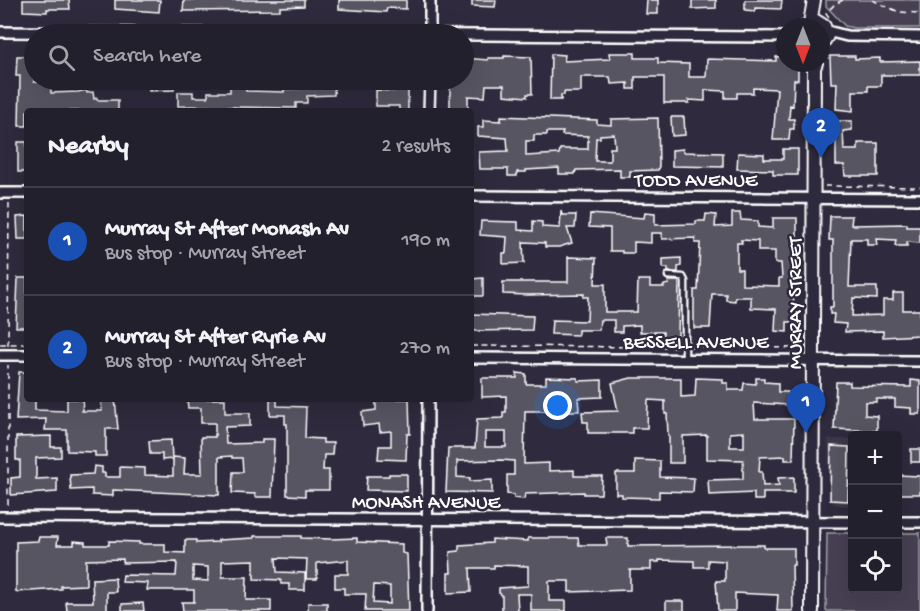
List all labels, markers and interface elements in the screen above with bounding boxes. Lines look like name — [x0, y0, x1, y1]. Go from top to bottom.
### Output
north arrow — [776, 18, 830, 72]
search box — [24, 24, 474, 90]
icon: search — [45, 41, 78, 74]
text: Search here — [93, 44, 201, 70]
pin: 2 — [802, 108, 840, 158]
text: Nearby — [48, 132, 129, 163]
text: 2 results — [381, 136, 450, 159]
street label: TODD AVENUE — [634, 171, 759, 194]
text: Murray St After Monash Av — [105, 217, 349, 243]
text: 1 — [63, 230, 72, 253]
text: 190 m — [402, 230, 450, 253]
street label: MURRAY STREET — [786, 236, 809, 369]
text: Bus stop · Murray Street — [105, 243, 305, 266]
text: Murray St After Ryrie Av — [105, 325, 326, 351]
street label: BESSELL AVENUE — [622, 333, 770, 356]
text: 2 — [63, 338, 72, 361]
text: 270 m — [400, 338, 450, 361]
text: Bus stop · Murray Street — [105, 351, 305, 374]
pin: 1 — [786, 384, 826, 433]
your location — [543, 391, 572, 420]
map controls — [848, 431, 902, 593]
button: + — [848, 431, 902, 485]
button: − — [848, 485, 902, 539]
street label: MONASH AVENUE — [352, 493, 502, 516]
button: locate — [848, 539, 902, 593]

